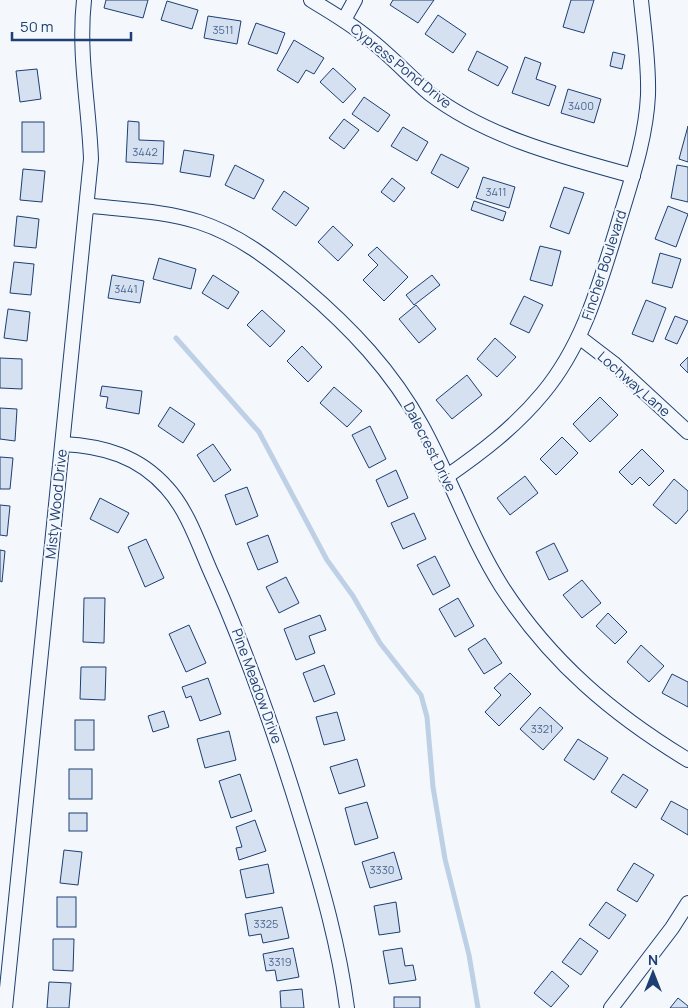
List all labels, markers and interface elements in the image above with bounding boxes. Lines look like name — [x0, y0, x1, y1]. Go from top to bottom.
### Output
scale bar — [12, 10, 131, 42]
text: 50 m — [20, 16, 54, 37]
street label: Cypress Pond Drive — [347, 19, 456, 112]
house number: 3511 — [212, 22, 234, 37]
house number: 3400 — [568, 98, 594, 113]
house number: 3442 — [132, 144, 158, 159]
house number: 3411 — [485, 184, 507, 199]
street label: Fincher Boulevard — [577, 207, 630, 322]
house number: 3441 — [114, 281, 138, 296]
street label: Lochway Lane — [594, 347, 675, 421]
street label: Dalecrest Drive — [400, 399, 461, 495]
street label: Misty Wood Drive — [40, 448, 71, 560]
street label: Pine Meadow Drive — [228, 626, 287, 746]
house number: 3321 — [531, 721, 553, 736]
house number: 3330 — [370, 862, 394, 877]
house number: 3325 — [254, 916, 278, 931]
north arrow — [628, 948, 678, 998]
text: N — [648, 950, 658, 969]
house number: 3319 — [268, 954, 292, 969]

